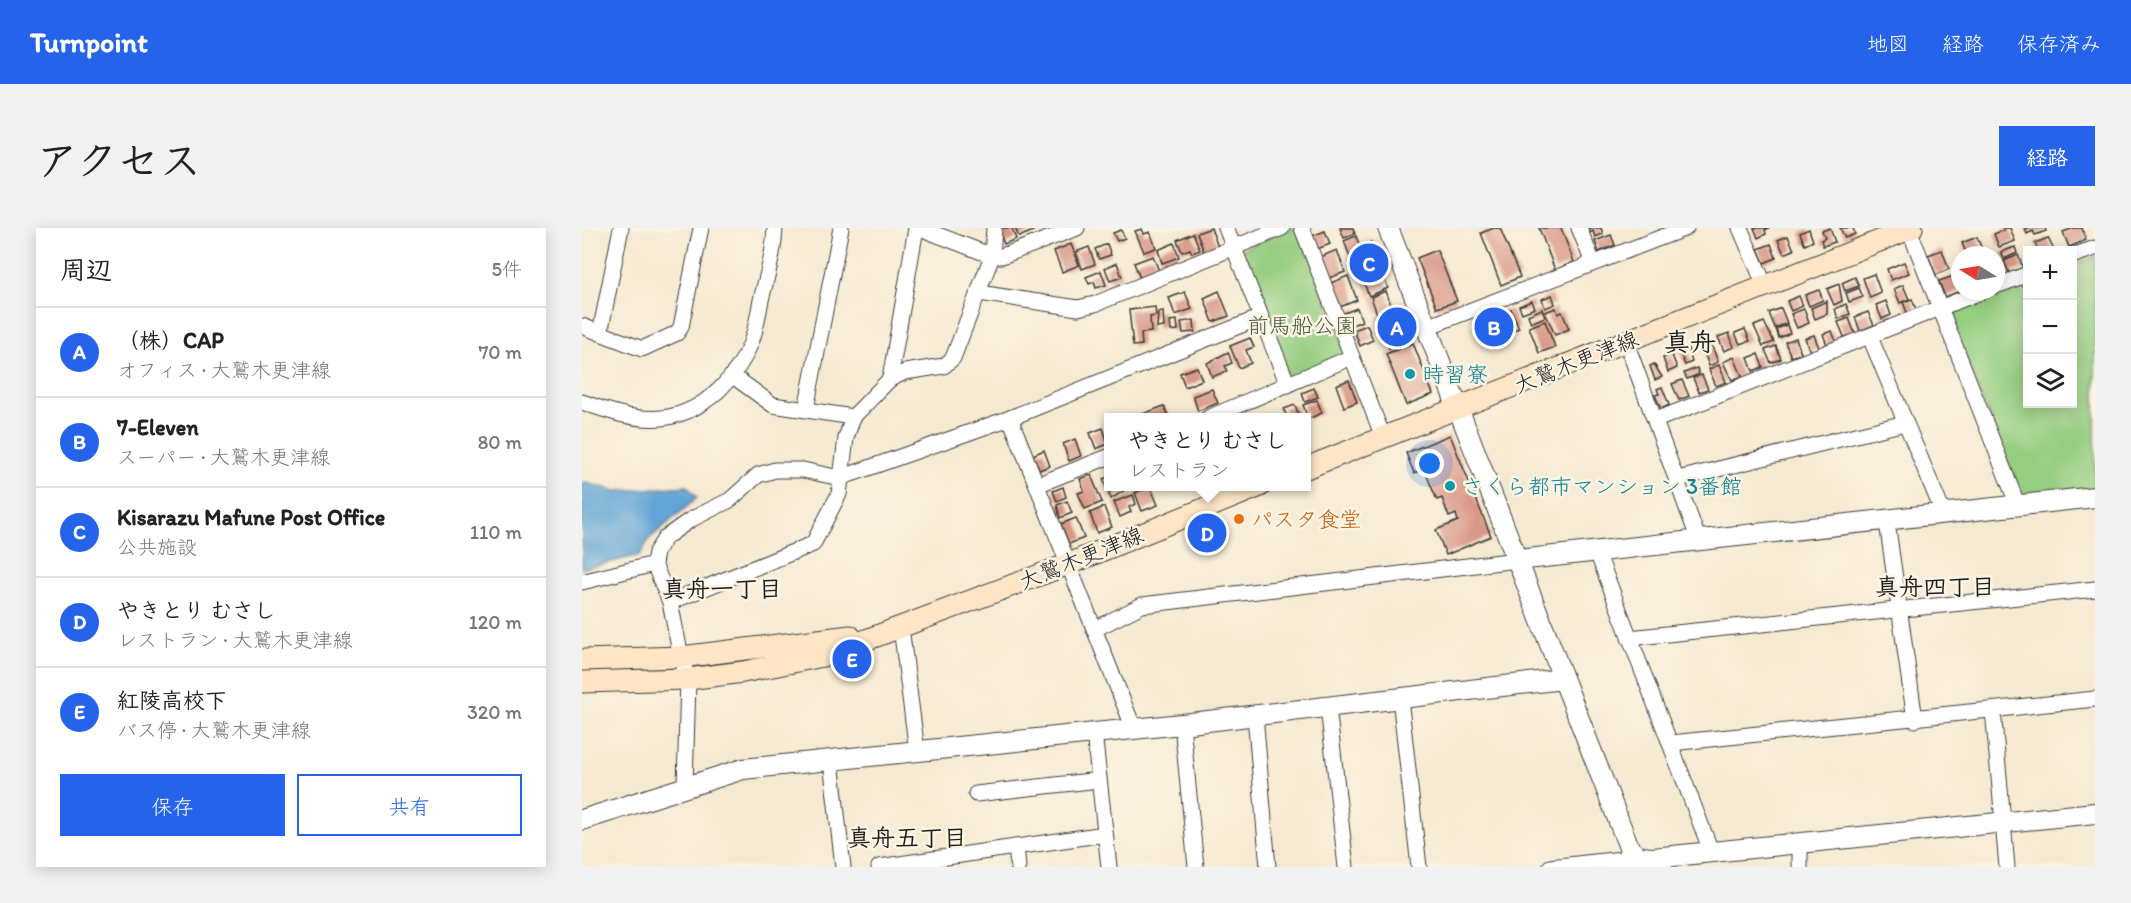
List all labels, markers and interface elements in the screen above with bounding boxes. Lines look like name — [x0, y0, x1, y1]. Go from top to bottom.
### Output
text: Turnpoint — [30, 25, 148, 59]
text: 地図 — [1867, 31, 1909, 56]
text: 経路 — [1942, 31, 1984, 56]
text: 保存済み — [2017, 31, 2101, 56]
button: 経路 — [1999, 126, 2095, 186]
text: アクセス — [36, 135, 201, 186]
pin: C — [1350, 240, 1388, 285]
north arrow — [1951, 246, 2005, 300]
map controls — [2023, 246, 2077, 408]
button: + — [2023, 246, 2077, 300]
text: 周辺 — [60, 254, 112, 286]
text: 5件 — [492, 257, 522, 281]
button: − — [2023, 300, 2077, 354]
pin: A — [1378, 304, 1416, 350]
pin: B — [1474, 304, 1514, 350]
park label: 前馬船公園 — [1247, 312, 1357, 339]
street label: 大鷲木更津線 — [1510, 325, 1642, 399]
district label: 真舟 — [1664, 326, 1716, 358]
text: （株）CAP — [117, 327, 224, 354]
text: A — [73, 340, 86, 364]
text: 70 m — [478, 340, 522, 364]
button: layers — [2023, 354, 2077, 408]
text: オフィス · 大鷲木更津線 — [117, 358, 331, 382]
place label: 時習寮 — [1422, 361, 1488, 388]
marker: 時習寮 — [1403, 367, 1417, 381]
popup — [1104, 413, 1311, 491]
text: 7-Eleven — [117, 414, 199, 441]
text: やきとり むさし — [1128, 427, 1287, 454]
text: B — [73, 430, 86, 454]
text: 80 m — [477, 430, 522, 454]
text: スーパー · 大鷲木更津線 — [117, 445, 330, 469]
your location — [1415, 449, 1444, 478]
text: レストラン — [1128, 458, 1230, 482]
place label: さくら都市マンション 3番館 — [1462, 473, 1742, 500]
marker: さくら都市マンション 3番館 — [1443, 479, 1457, 493]
text: Kisarazu Mafune Post Office — [117, 504, 385, 531]
place label: パスタ食堂 — [1251, 506, 1361, 533]
pin: D — [1188, 510, 1226, 556]
marker: パスタ食堂 — [1232, 512, 1246, 526]
text: C — [73, 520, 86, 544]
text: 110 m — [470, 520, 522, 544]
street label: 大鷲木更津線 — [1015, 521, 1147, 595]
text: 公共施設 — [117, 535, 197, 559]
district label: 真舟四丁目 — [1875, 572, 1995, 601]
district label: 真舟一丁目 — [662, 574, 782, 603]
text: やきとり むさし — [117, 597, 276, 624]
text: D — [73, 610, 86, 634]
text: 120 m — [469, 610, 522, 634]
text: レストラン · 大鷲木更津線 — [117, 628, 352, 652]
pin: E — [832, 636, 872, 682]
text: 紅陵高校下 — [117, 687, 227, 714]
text: E — [74, 700, 85, 724]
text: 320 m — [467, 700, 522, 724]
text: バス停 · 大鷲木更津線 — [117, 718, 311, 742]
button: 保存 — [60, 774, 285, 836]
button: 共有 — [297, 774, 522, 836]
district label: 真舟五丁目 — [847, 823, 967, 852]

